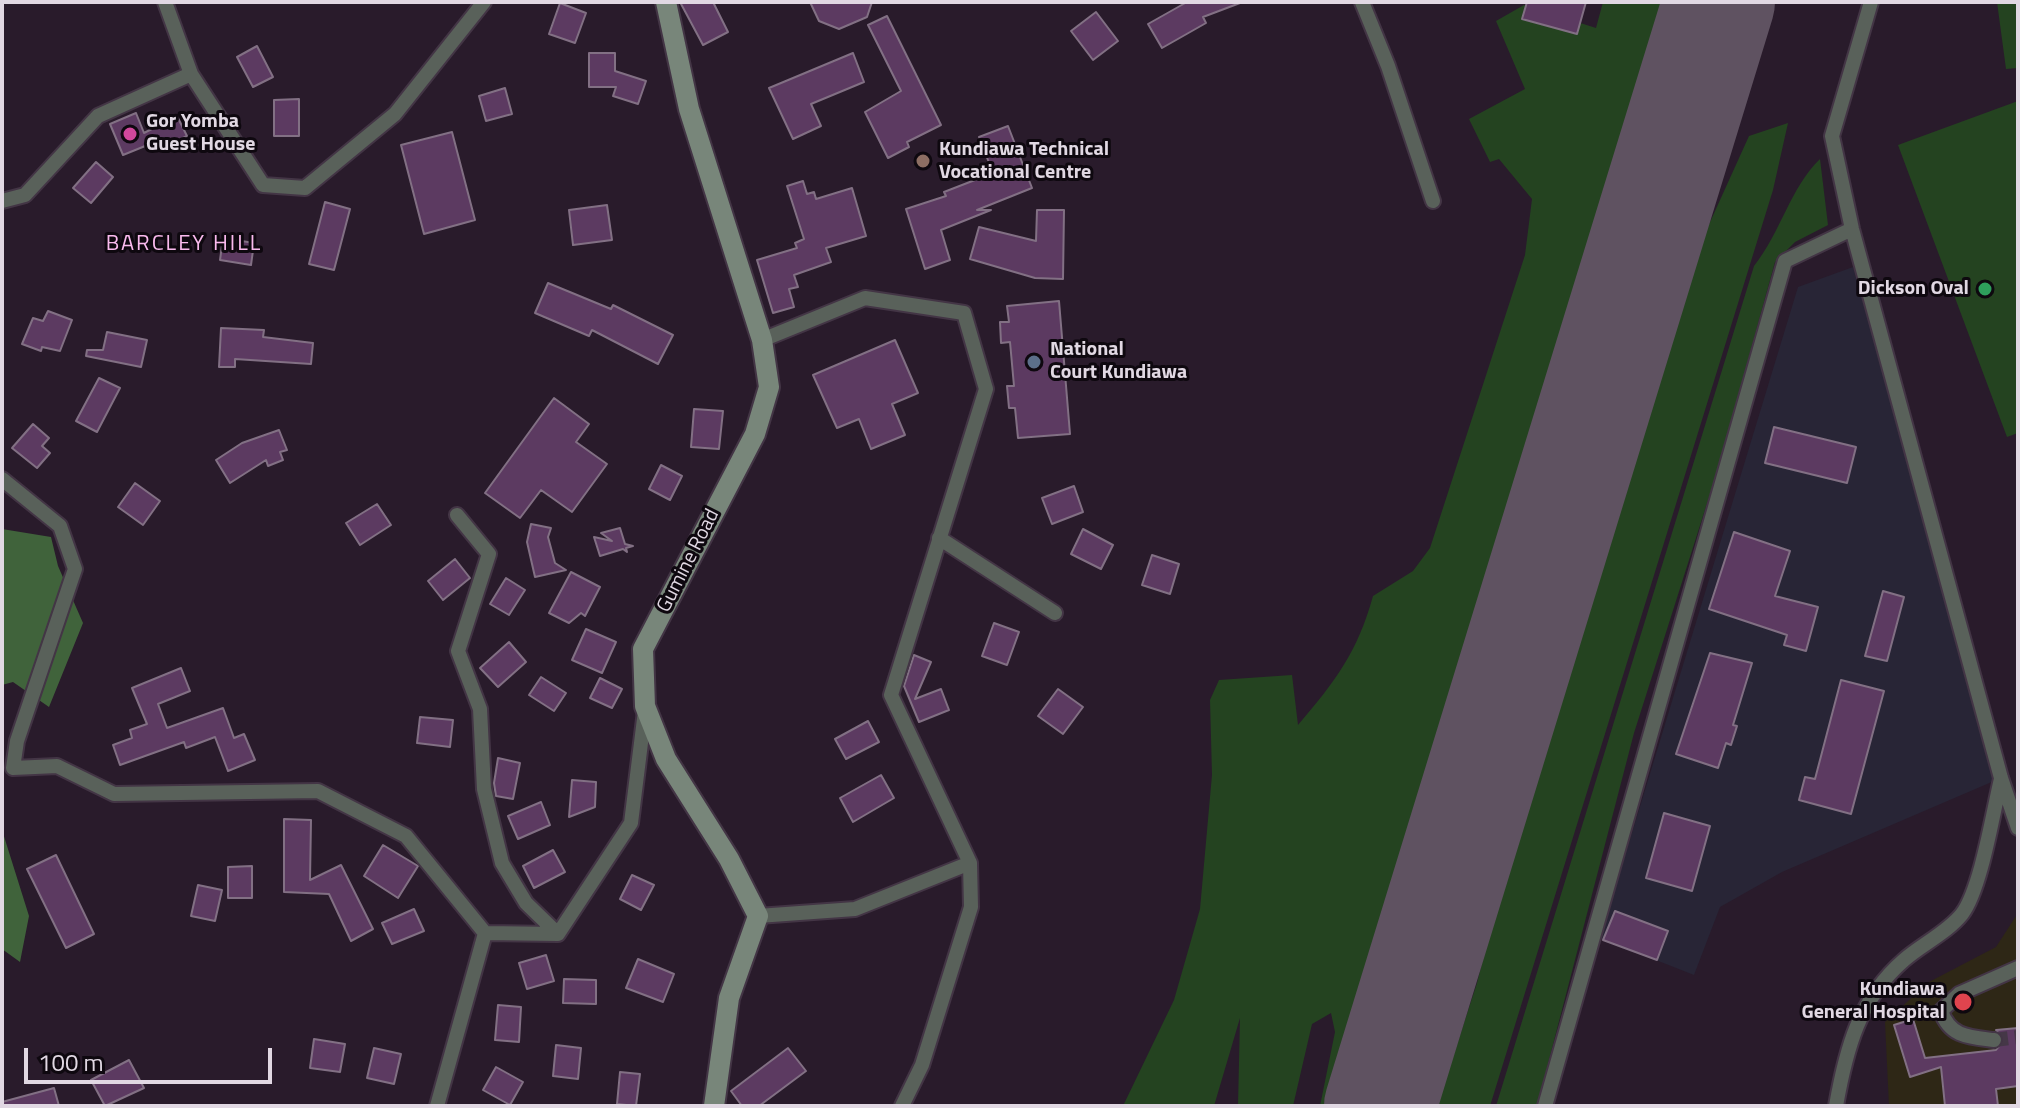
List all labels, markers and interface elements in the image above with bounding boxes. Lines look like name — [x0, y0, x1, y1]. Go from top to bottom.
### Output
place label: Gor Yomba Guest House — [146, 110, 255, 157]
marker: Gor Yomba Guest House — [121, 125, 139, 143]
place label: Kundiawa Technical Vocational Centre — [939, 138, 1109, 185]
marker: Kundiawa Technical Vocational Centre — [914, 152, 932, 170]
district label: BARCLEY HILL — [106, 232, 262, 258]
place label: Dickson Oval — [1858, 277, 1969, 301]
marker: Dickson Oval — [1976, 280, 1994, 298]
place label: National Court Kundiawa — [1050, 338, 1187, 385]
marker: National Court Kundiawa — [1025, 353, 1043, 371]
street label: Gumine Road — [653, 505, 725, 617]
place label: Kundiawa General Hospital — [1801, 978, 1945, 1025]
marker: Kundiawa General Hospital — [1952, 991, 1974, 1013]
scale bar — [28, 1032, 276, 1082]
text: 100 m — [38, 1044, 104, 1080]

